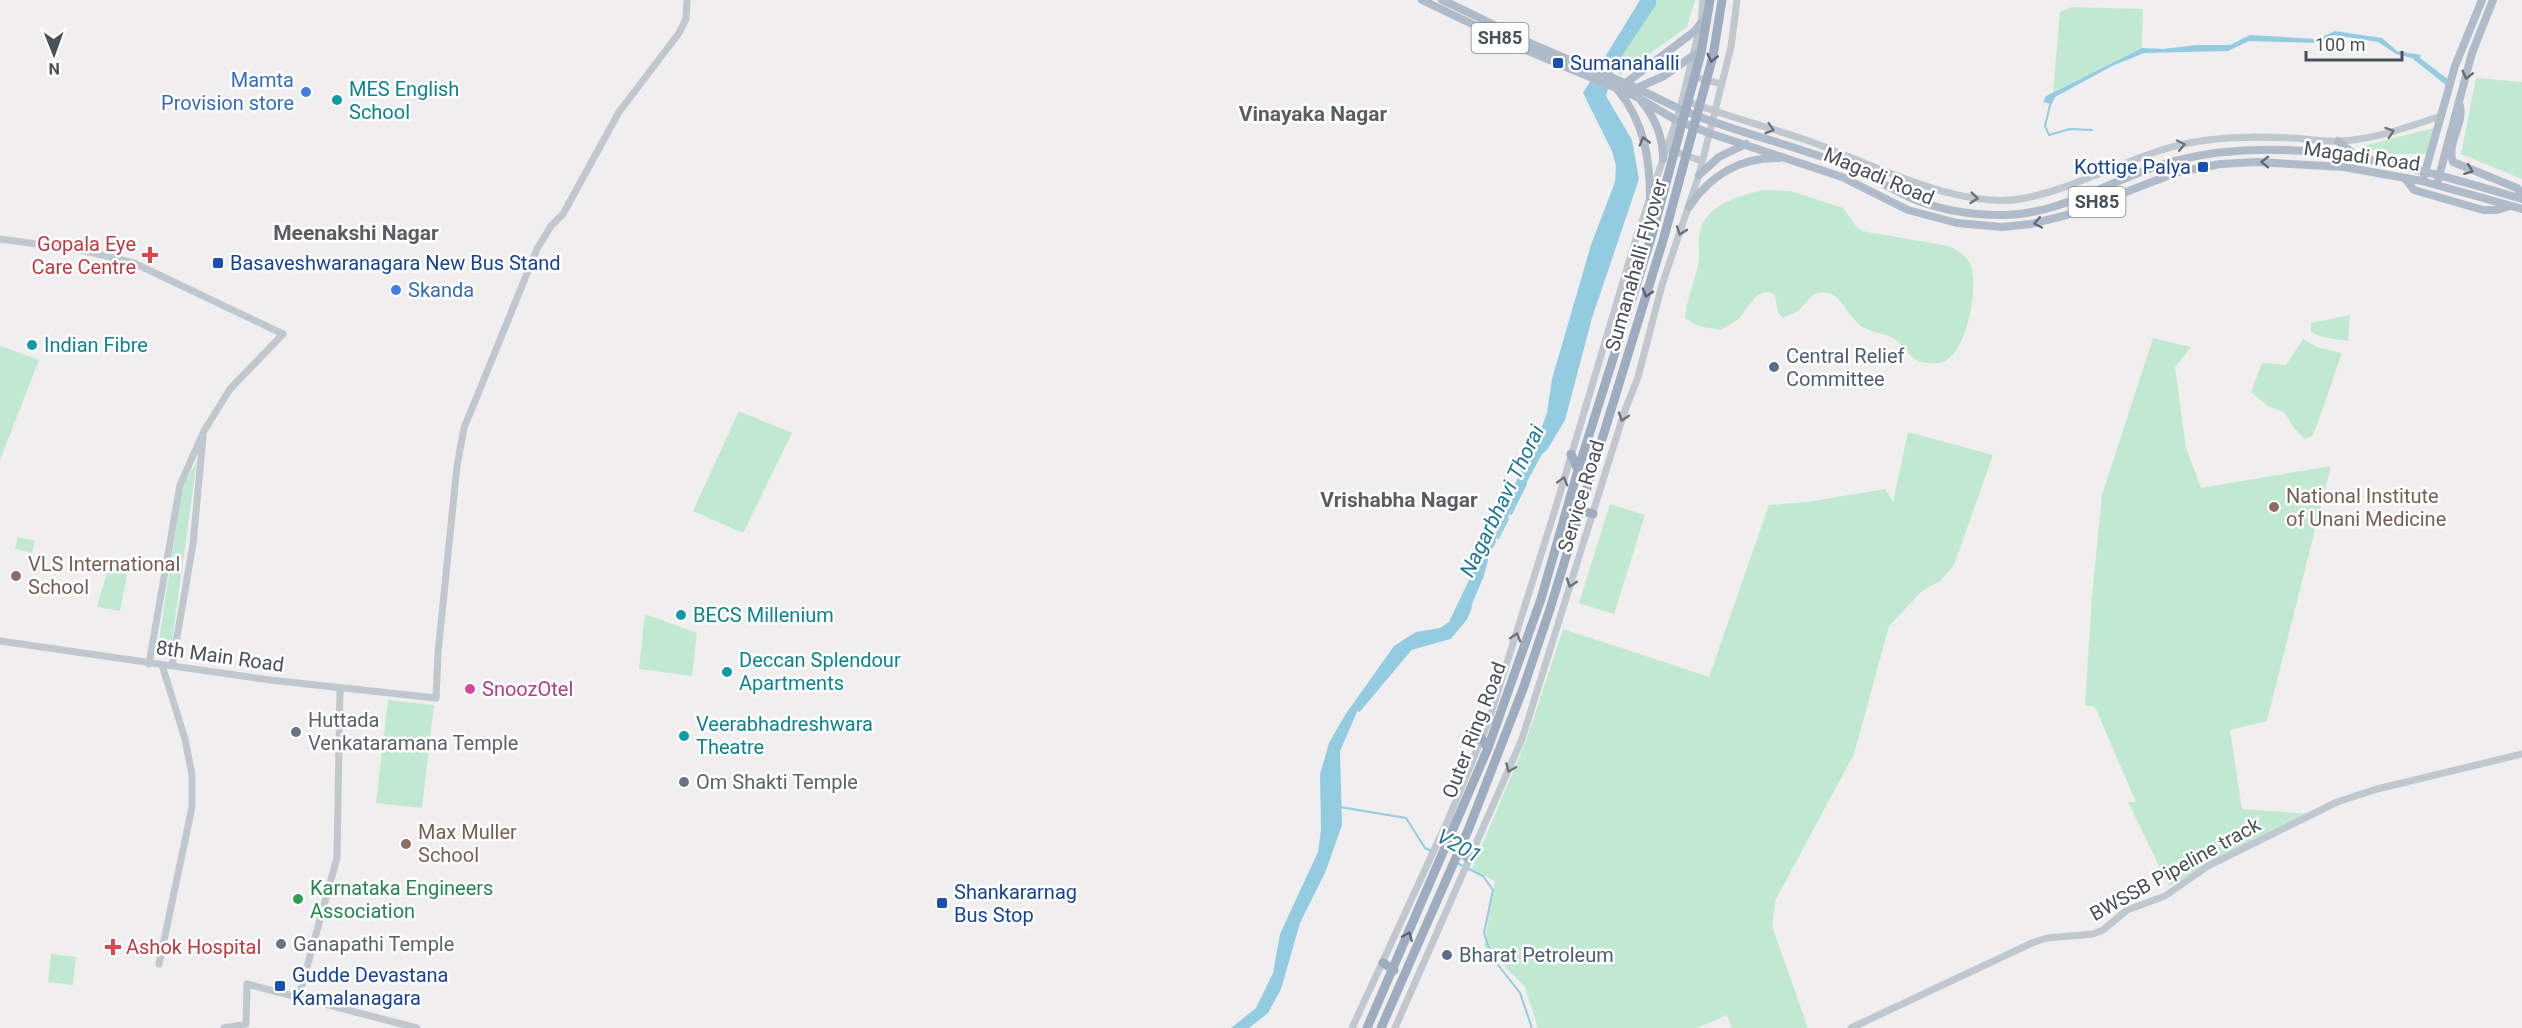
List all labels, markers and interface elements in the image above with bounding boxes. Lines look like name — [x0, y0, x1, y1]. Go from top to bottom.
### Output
road number: SH85 — [1472, 23, 1528, 53]
north arrow — [24, 24, 84, 84]
scale bar — [2306, 24, 2402, 62]
text: 100 m — [2315, 34, 2366, 55]
place label: Sumanahalli — [1570, 51, 1680, 75]
one-way arrow — [1706, 52, 1719, 62]
marker: Sumanahalli — [1551, 56, 1565, 70]
text: N — [48, 59, 60, 78]
place label: Mamta Provision store — [161, 68, 294, 115]
one-way arrow — [2461, 69, 2474, 79]
place label: MES English School — [349, 77, 459, 124]
marker: Mamta Provision store — [299, 85, 313, 99]
marker: MES English School — [330, 93, 344, 107]
district label: Vinayaka Nagar — [1239, 102, 1388, 126]
one-way arrow — [1764, 122, 1775, 134]
one-way arrow — [2384, 127, 2395, 140]
one-way arrow — [1639, 136, 1651, 147]
street label: Magadi Road — [2302, 136, 2422, 176]
one-way arrow — [2176, 139, 2186, 152]
street label: Magadi Road — [1820, 142, 1938, 210]
place label: Kottige Palya — [2074, 155, 2191, 179]
one-way arrow — [2261, 156, 2270, 168]
marker: Kottige Palya — [2196, 160, 2210, 174]
one-way arrow — [2462, 163, 2473, 175]
street label: Sumanahalli Flyover — [1600, 176, 1672, 354]
road number: SH85 — [2068, 187, 2126, 217]
one-way arrow — [1970, 191, 1979, 204]
one-way arrow — [2033, 215, 2043, 228]
district label: Meenakshi Nagar — [273, 221, 439, 245]
one-way arrow — [1676, 225, 1688, 236]
place label: Gopala Eye Care Centre — [32, 232, 136, 279]
marker: Gopala Eye Care Centre — [141, 246, 159, 264]
place label: Basaveshwaranagara New Bus Stand — [230, 251, 561, 275]
marker: Basaveshwaranagara New Bus Stand — [211, 256, 225, 270]
place label: Skanda — [408, 278, 474, 302]
marker: Skanda — [389, 283, 403, 297]
one-way arrow — [1642, 287, 1654, 298]
place label: Indian Fibre — [44, 333, 148, 357]
marker: Indian Fibre — [25, 338, 39, 352]
place label: Central Relief Committee — [1786, 344, 1905, 391]
marker: Central Relief Committee — [1767, 360, 1781, 374]
one-way arrow — [1618, 411, 1630, 422]
water label: Nagarbhavi Thorai — [1455, 421, 1549, 581]
street label: Service Road — [1553, 437, 1609, 555]
one-way arrow — [1556, 476, 1568, 487]
place label: National Institute of Unani Medicine — [2286, 484, 2446, 531]
district label: Vrishabha Nagar — [1320, 488, 1478, 512]
marker: National Institute of Unani Medicine — [2267, 500, 2281, 514]
place label: VLS International School — [28, 552, 180, 599]
marker: VLS International School — [9, 569, 23, 583]
one-way arrow — [1566, 577, 1579, 588]
place label: BECS Millenium — [693, 603, 834, 627]
marker: BECS Millenium — [674, 608, 688, 622]
one-way arrow — [1509, 632, 1521, 643]
street label: 8th Main Road — [155, 635, 285, 677]
place label: Deccan Splendour Apartments — [739, 648, 901, 695]
street label: Outer Ring Road — [1437, 658, 1511, 802]
marker: Deccan Splendour Apartments — [720, 665, 734, 679]
place label: SnoozOtel — [482, 677, 573, 701]
marker: SnoozOtel — [463, 682, 477, 696]
place label: Huttada Venkataramana Temple — [308, 708, 518, 755]
place label: Veerabhadreshwara Theatre — [696, 712, 873, 759]
marker: Huttada Venkataramana Temple — [289, 725, 303, 739]
marker: Veerabhadreshwara Theatre — [677, 729, 691, 743]
one-way arrow — [1505, 761, 1517, 772]
place label: Om Shakti Temple — [696, 770, 858, 794]
marker: Om Shakti Temple — [677, 775, 691, 789]
street label: BWSSB Pipeline track — [2085, 812, 2265, 926]
place label: Max Muller School — [418, 820, 517, 867]
water label: V201 — [1432, 824, 1486, 868]
marker: Max Muller School — [399, 837, 413, 851]
place label: Karnataka Engineers Association — [310, 876, 493, 923]
place label: Shankararnag Bus Stop — [954, 880, 1077, 927]
marker: Karnataka Engineers Association — [291, 892, 305, 906]
marker: Shankararnag Bus Stop — [935, 896, 949, 910]
place label: Ganapathi Temple — [293, 932, 454, 956]
one-way arrow — [1401, 932, 1413, 943]
place label: Ashok Hospital — [126, 935, 261, 959]
marker: Ganapathi Temple — [274, 937, 288, 951]
marker: Ashok Hospital — [104, 938, 122, 956]
place label: Bharat Petroleum — [1459, 943, 1614, 967]
marker: Bharat Petroleum — [1440, 948, 1454, 962]
place label: Gudde Devastana Kamalanagara — [292, 963, 448, 1010]
marker: Gudde Devastana Kamalanagara — [273, 979, 287, 993]

